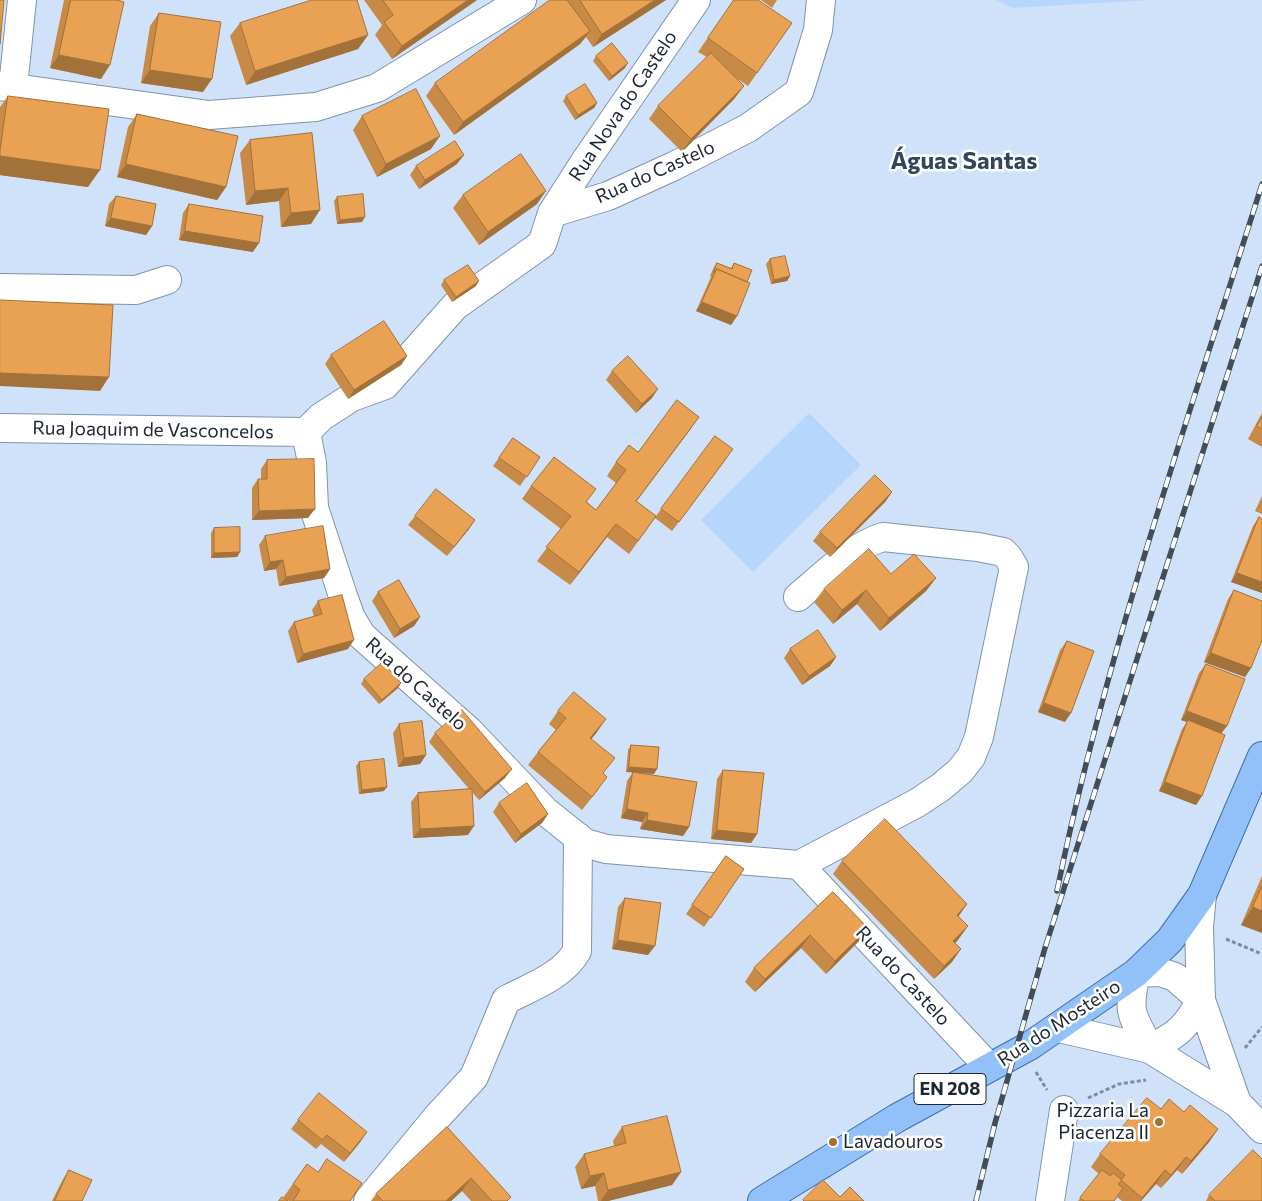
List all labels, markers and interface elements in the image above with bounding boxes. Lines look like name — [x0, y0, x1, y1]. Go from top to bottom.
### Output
street label: Rua Nova do Castelo — [564, 26, 682, 186]
street label: Rua do Castelo — [592, 136, 718, 208]
district label: Águas Santas — [891, 147, 1037, 175]
street label: Rua Joaquim de Vasconcelos — [32, 416, 274, 444]
street label: Rua do Castelo — [361, 633, 471, 735]
street label: Rua do Castelo — [851, 921, 955, 1031]
street label: Rua do Mosteiro — [993, 975, 1125, 1071]
road number: EN 208 — [914, 1074, 986, 1104]
place label: Pizzaria La Piacenza II — [1057, 1100, 1149, 1144]
marker: Pizzaria La Piacenza II — [1153, 1116, 1165, 1128]
place label: Lavadouros — [843, 1131, 943, 1153]
marker: Lavadouros — [827, 1136, 839, 1148]

